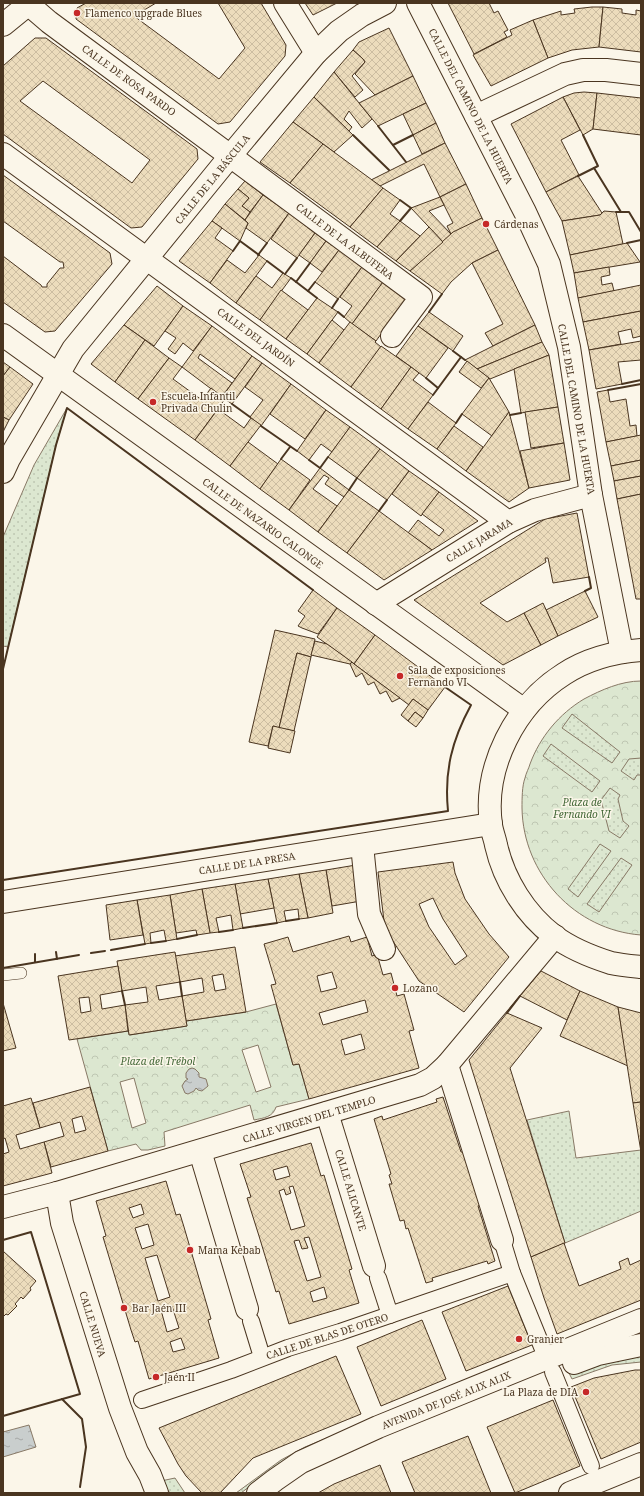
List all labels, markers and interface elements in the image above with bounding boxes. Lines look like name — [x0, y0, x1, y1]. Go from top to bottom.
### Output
place label: Flamenco upgrade Blues — [85, 6, 203, 20]
marker: Flamenco upgrade Blues — [72, 8, 82, 18]
street label: CALLE DEL CAMINO DE LA HUERTA — [426, 26, 517, 187]
street label: CALLE DE ROSA PARDO — [79, 41, 179, 119]
street label: CALLE DE LA BÁSCULA — [171, 130, 253, 227]
street label: CALLE DE LA ALBUFERA — [293, 200, 398, 283]
place label: Cárdenas — [494, 217, 539, 231]
marker: Cárdenas — [481, 219, 491, 229]
street label: CALLE DEL JARDÍN — [214, 304, 298, 370]
street label: CALLE DEL CAMINO DE LA HUERTA — [555, 323, 599, 496]
place label: Escuela Infantil Privada Chulin — [161, 389, 235, 415]
marker: Escuela Infantil Privada Chulin — [148, 397, 158, 407]
street label: CALLE DE NAZARIO CALONGE — [200, 474, 326, 572]
street label: CALLE JARAMA — [443, 514, 516, 565]
place label: Sala de exposiciones Fernando VI — [408, 663, 506, 689]
marker: Sala de exposiciones Fernando VI — [395, 671, 405, 681]
park label: Plaza de Fernando VI — [552, 795, 612, 821]
street label: CALLE DE LA PRESA — [198, 848, 297, 878]
place label: Lozano — [403, 981, 438, 995]
marker: Lozano — [390, 983, 400, 993]
park label: Plaza del Trébol — [120, 1054, 195, 1068]
street label: CALLE VIRGEN DEL TEMPLO — [241, 1092, 377, 1146]
street label: CALLE ALICANTE — [332, 1147, 370, 1233]
place label: Mama Kebab — [198, 1243, 261, 1257]
marker: Mama Kebab — [185, 1245, 195, 1255]
street label: CALLE NUEVA — [76, 1289, 110, 1360]
place label: Bar Jaén III — [132, 1301, 186, 1315]
marker: Bar Jaén III — [119, 1303, 129, 1313]
street label: CALLE DE BLAS DE OTERO — [264, 1310, 390, 1362]
place label: Granier — [527, 1332, 564, 1346]
marker: Granier — [514, 1334, 524, 1344]
street label: AVENIDA DE JOSÉ ALIX ALIX — [379, 1367, 513, 1432]
place label: Jaén II — [163, 1370, 195, 1384]
marker: Jaén II — [151, 1372, 161, 1382]
place label: La Plaza de DIA — [503, 1385, 579, 1399]
marker: La Plaza de DIA — [581, 1387, 591, 1397]

